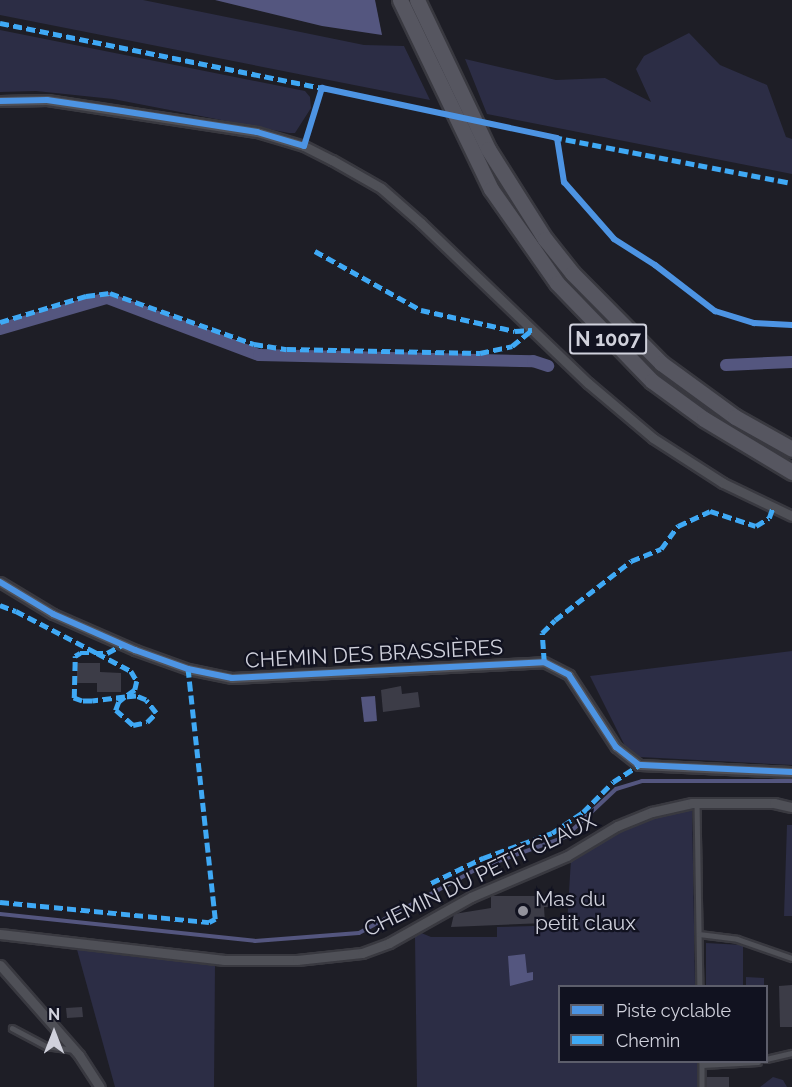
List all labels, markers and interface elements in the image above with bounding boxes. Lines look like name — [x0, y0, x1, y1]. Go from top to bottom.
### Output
road number: N 1007 — [569, 322, 647, 356]
street label: CHEMIN DES BRASSIÈRES — [245, 635, 503, 673]
street label: CHEMIN DU PETIT CLAUX — [360, 808, 600, 942]
place label: Mas du petit claux — [535, 886, 636, 936]
marker: Mas du petit claux — [516, 904, 530, 918]
legend — [558, 985, 768, 1063]
text: Piste cyclable — [616, 1000, 731, 1021]
north arrow — [24, 1003, 84, 1063]
text: N — [48, 1005, 60, 1024]
text: Chemin — [616, 1030, 680, 1051]

